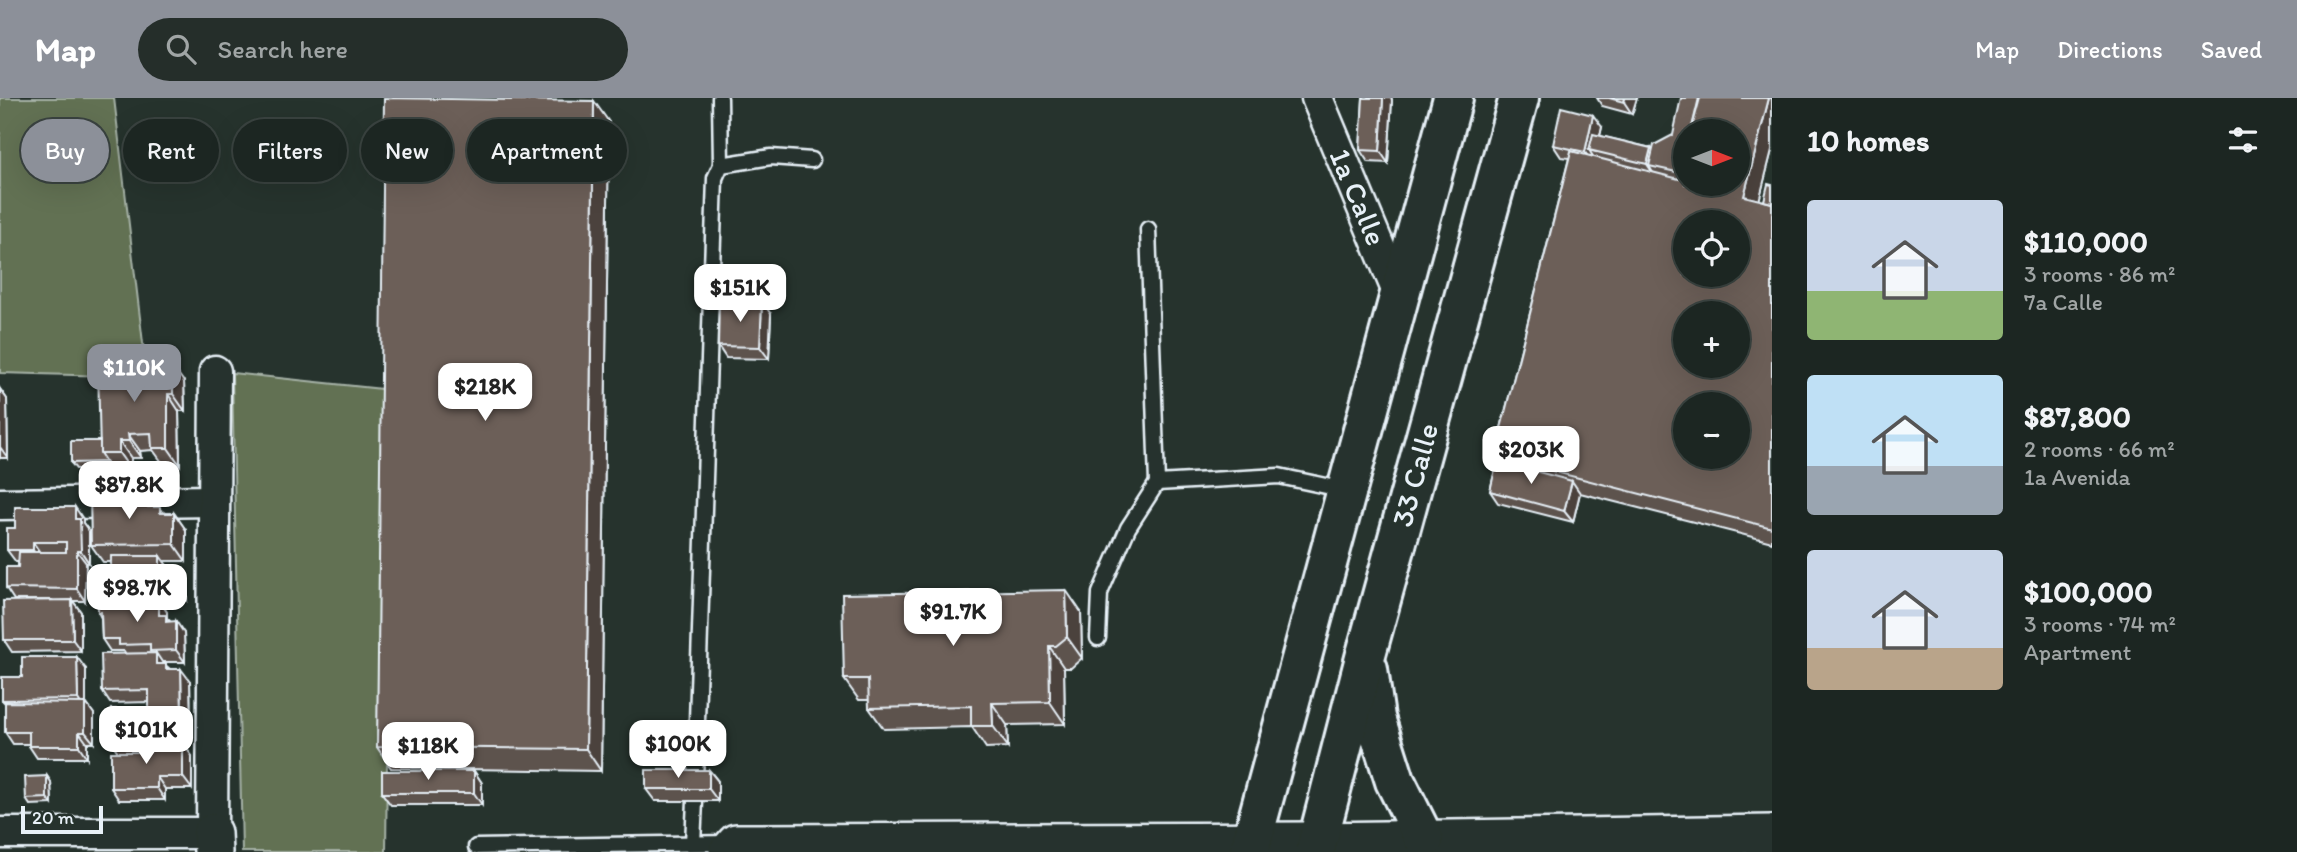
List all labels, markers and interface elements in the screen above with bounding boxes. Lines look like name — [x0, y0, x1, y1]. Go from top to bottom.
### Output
search box — [138, 18, 628, 81]
text: Map — [35, 30, 96, 69]
icon: search — [162, 30, 200, 68]
text: Search here — [218, 33, 348, 65]
text: Map — [1975, 35, 2019, 64]
text: Directions — [2057, 35, 2163, 64]
text: Saved — [2201, 35, 2262, 64]
chip: Buy — [21, 119, 109, 182]
chip: Rent — [123, 119, 219, 182]
chip: Filters — [233, 119, 347, 182]
chip: New — [361, 119, 453, 182]
chip: Apartment — [467, 119, 627, 182]
north arrow — [1673, 119, 1750, 196]
map controls — [1673, 119, 1750, 469]
icon: filters — [2224, 121, 2262, 159]
text: 10 homes — [1807, 122, 1930, 159]
street label: 1a Calle — [1322, 143, 1395, 251]
button: locate — [1673, 210, 1750, 287]
text: $110,000 — [2024, 223, 2148, 260]
icon: home — [1863, 228, 1947, 312]
text: 3 rooms · 86 m² — [2024, 260, 2176, 288]
pin: $151K — [691, 264, 789, 324]
text: $151K — [710, 273, 770, 301]
text: 7a Calle — [2024, 288, 2103, 316]
button: + — [1673, 301, 1750, 378]
pin: $110K — [85, 344, 183, 404]
text: $110K — [103, 353, 165, 381]
pin: $218K — [436, 364, 534, 423]
text: $218K — [454, 372, 516, 400]
button: − — [1673, 392, 1750, 469]
text: $87,800 — [2024, 398, 2131, 435]
icon: home — [1863, 403, 1947, 487]
street label: 33 Calle — [1383, 419, 1446, 531]
pin: $203K — [1482, 426, 1580, 486]
text: $203K — [1498, 435, 1564, 463]
text: 2 rooms · 66 m² — [2024, 435, 2175, 463]
pin: $87.8K — [72, 462, 186, 521]
text: 1a Avenida — [2024, 463, 2130, 491]
text: $87.8K — [95, 470, 163, 498]
pin: $98.7K — [80, 564, 194, 624]
text: $98.7K — [103, 573, 171, 601]
text: $100,000 — [2024, 573, 2153, 610]
icon: home — [1863, 578, 1947, 662]
pin: $91.7K — [896, 588, 1010, 648]
text: $91.7K — [920, 597, 986, 625]
text: 3 rooms · 74 m² — [2024, 610, 2176, 638]
text: Apartment — [2024, 638, 2131, 666]
pin: $101K — [97, 706, 195, 766]
text: $101K — [115, 715, 177, 743]
pin: $100K — [629, 720, 727, 780]
pin: $118K — [379, 722, 477, 782]
text: $100K — [645, 729, 711, 757]
text: $118K — [398, 731, 458, 759]
scale bar — [21, 803, 103, 835]
text: 20 m — [32, 806, 74, 829]

